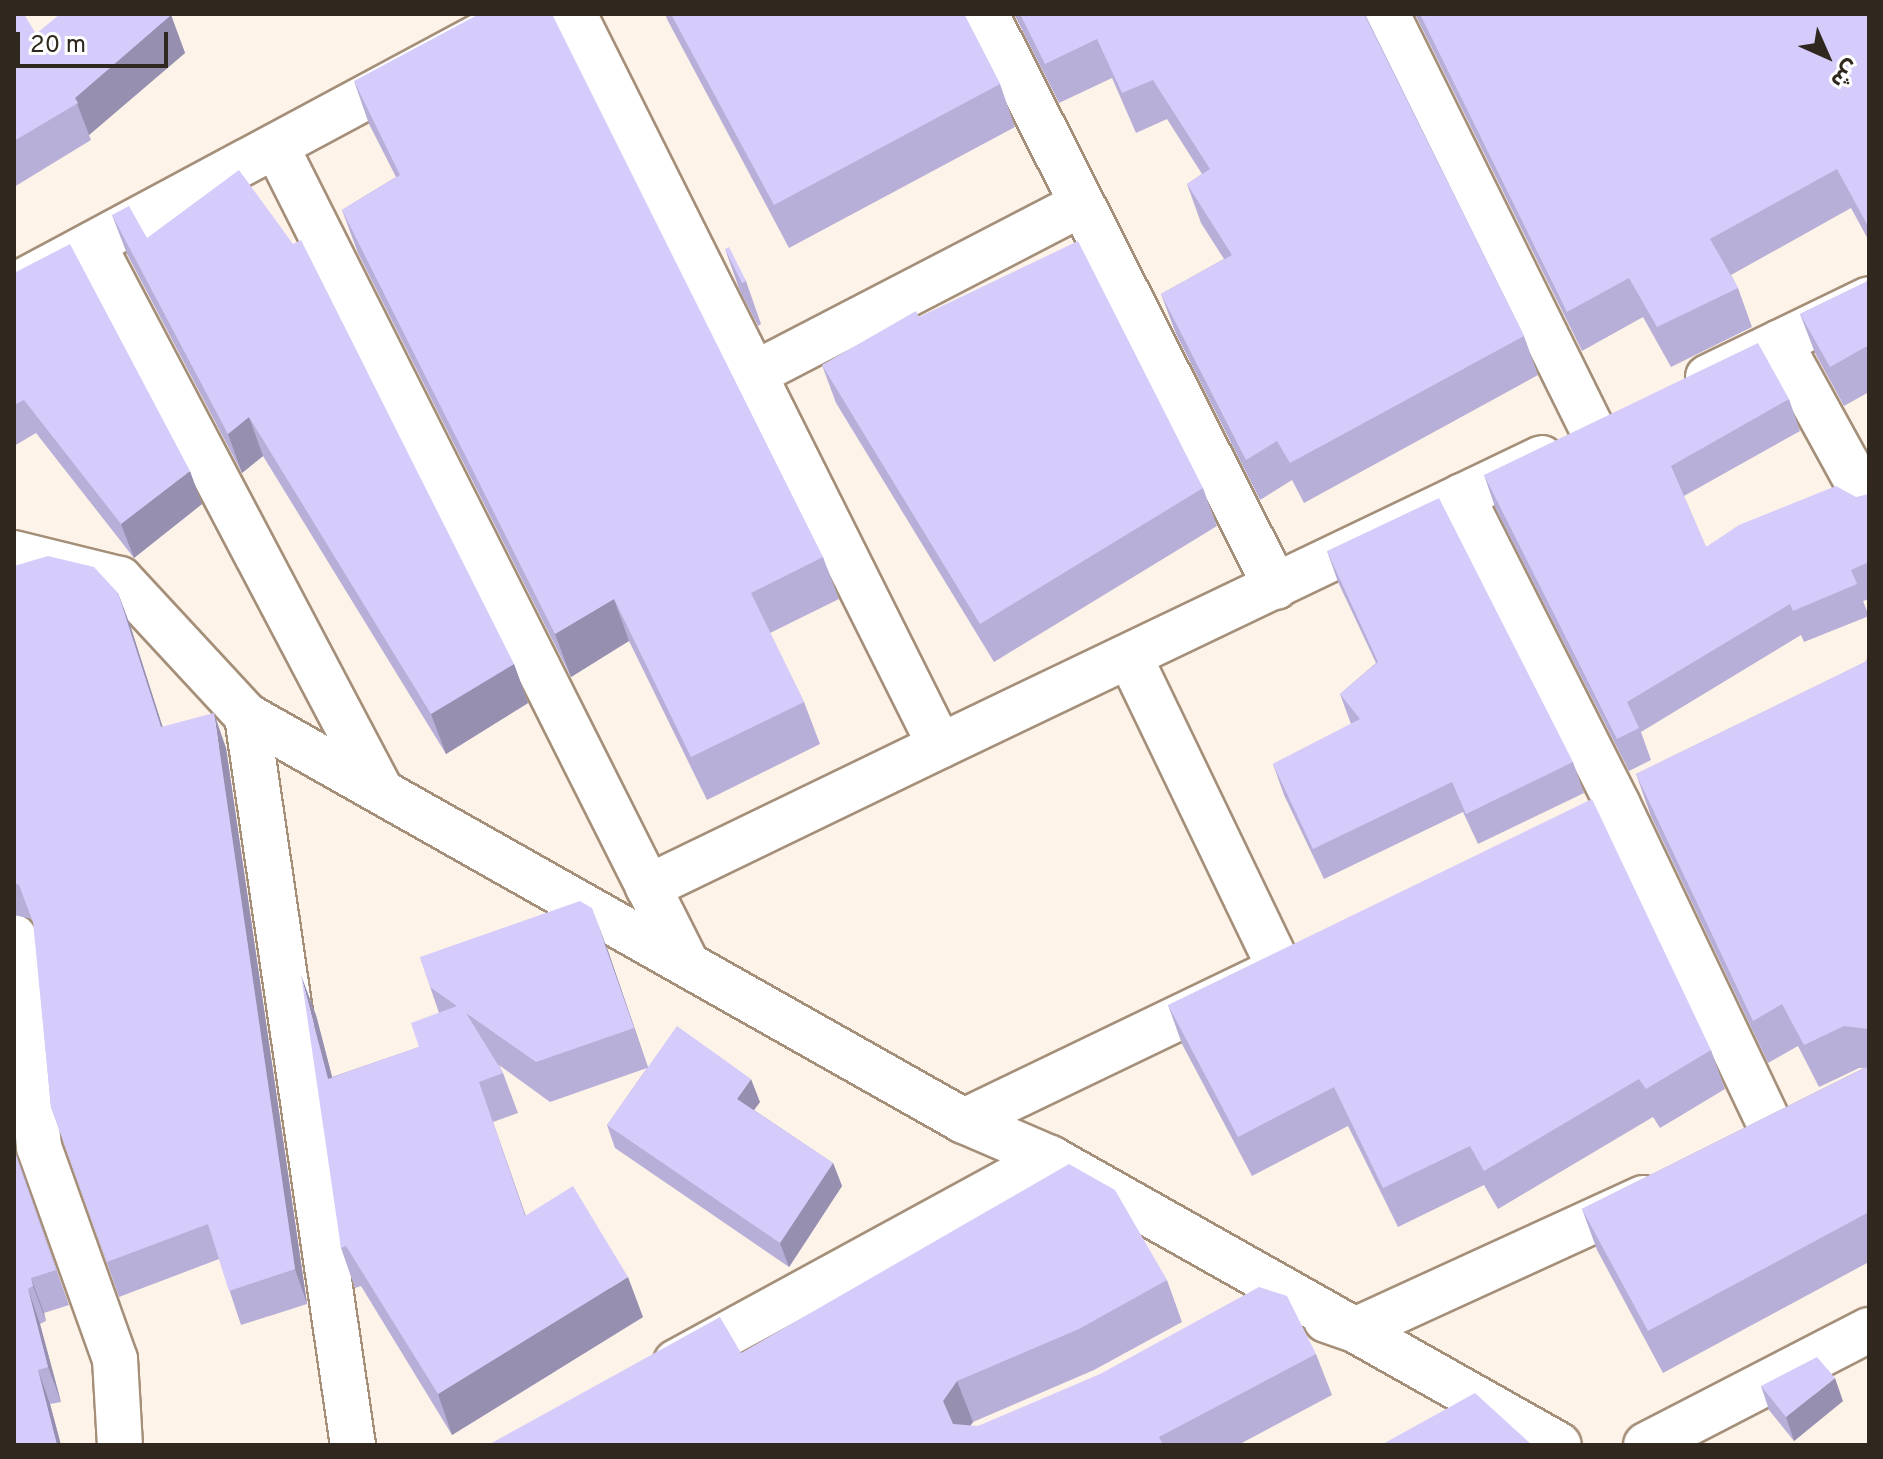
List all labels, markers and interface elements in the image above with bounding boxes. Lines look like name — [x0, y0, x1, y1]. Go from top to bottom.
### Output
scale bar — [20, 16, 172, 66]
north arrow — [1787, 16, 1867, 96]
text: 20 m — [30, 31, 86, 61]
text: ش — [1824, 53, 1865, 94]

